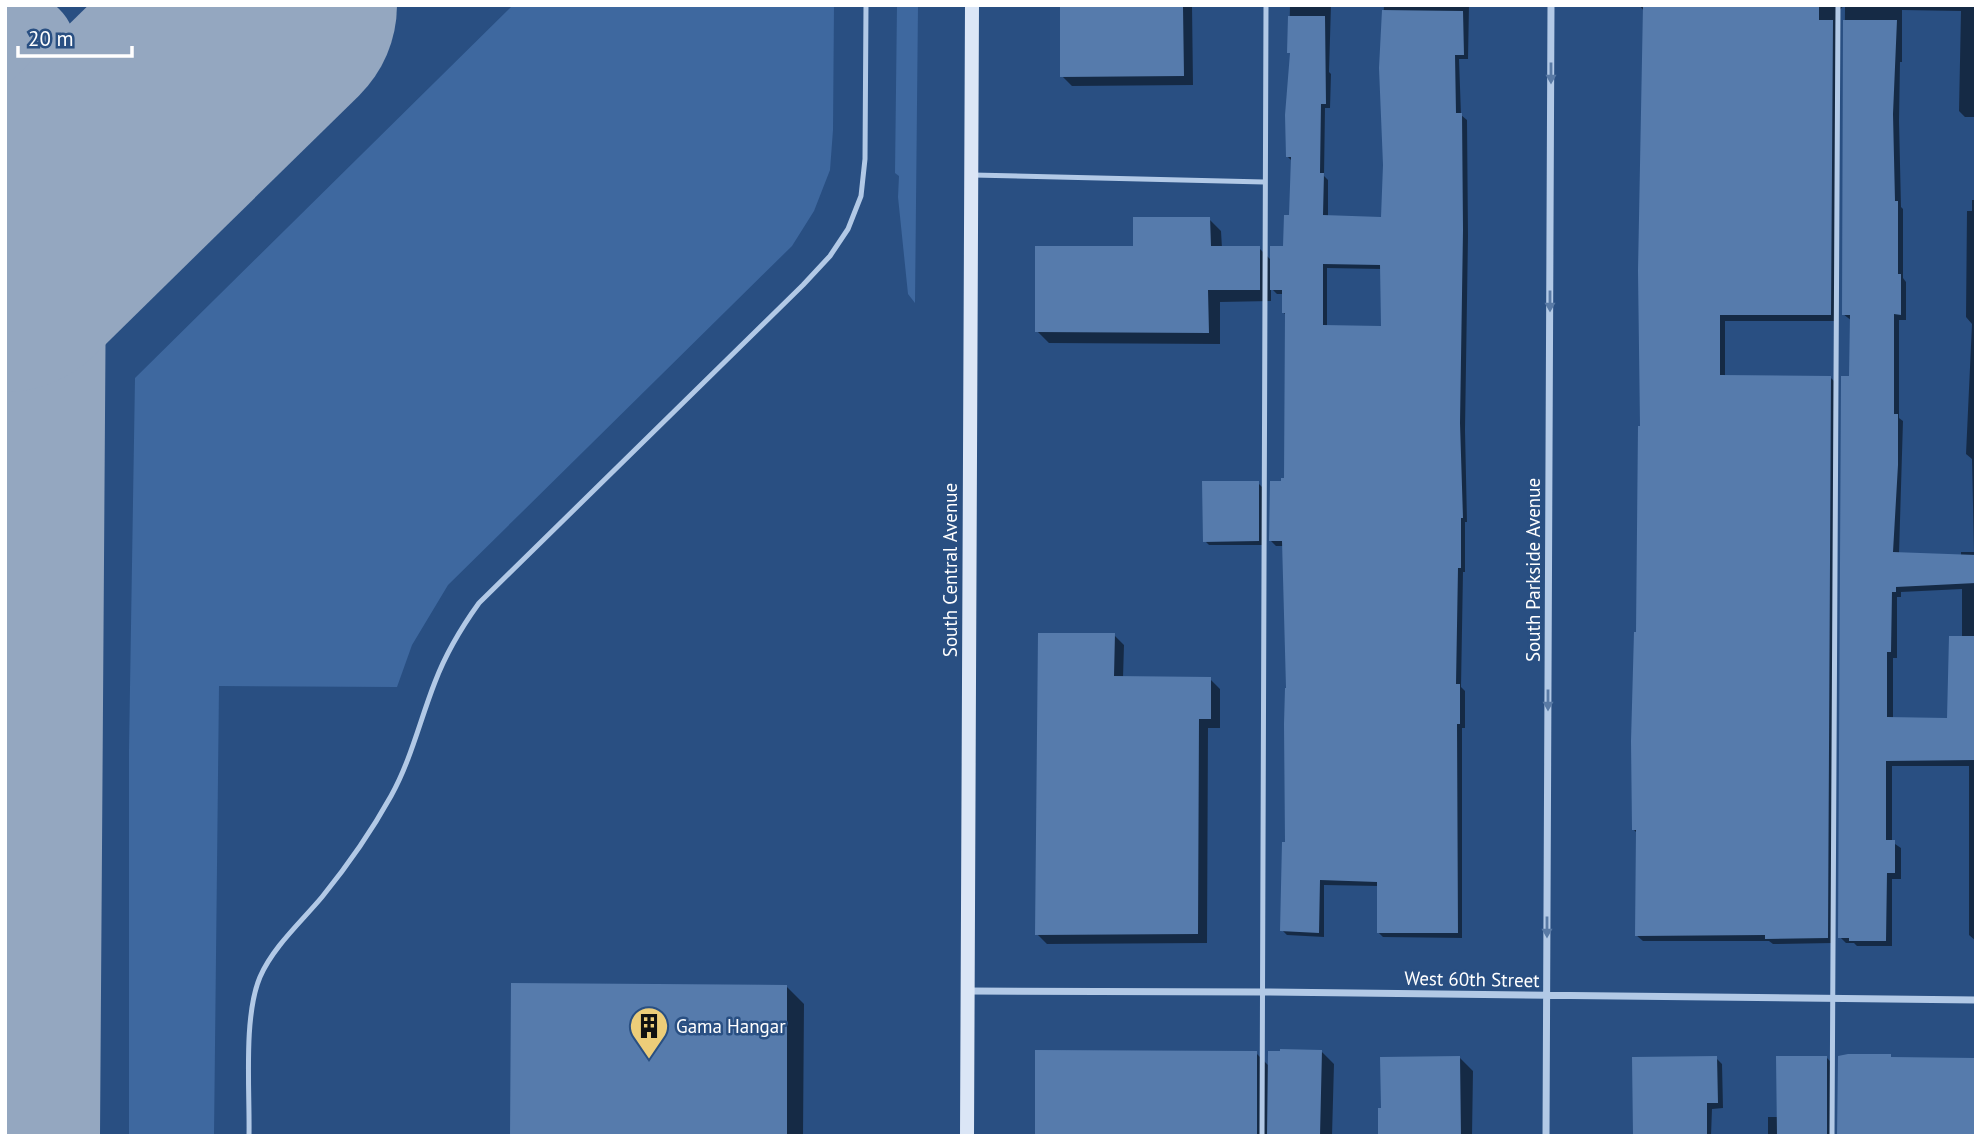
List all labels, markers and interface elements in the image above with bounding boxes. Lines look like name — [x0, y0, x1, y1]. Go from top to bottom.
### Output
scale bar — [18, 14, 131, 58]
text: 20 m — [28, 25, 74, 52]
one-way arrow — [1545, 63, 1557, 85]
one-way arrow — [1544, 290, 1556, 312]
street label: South Parkside Avenue — [1521, 478, 1545, 662]
street label: South Central Avenue — [938, 483, 962, 657]
one-way arrow — [1542, 689, 1554, 711]
one-way arrow — [1541, 917, 1553, 939]
street label: West 60th Street — [1404, 966, 1540, 992]
building icon: Gama Hangar — [628, 1005, 670, 1060]
place label: Gama Hangar — [676, 1014, 786, 1038]

